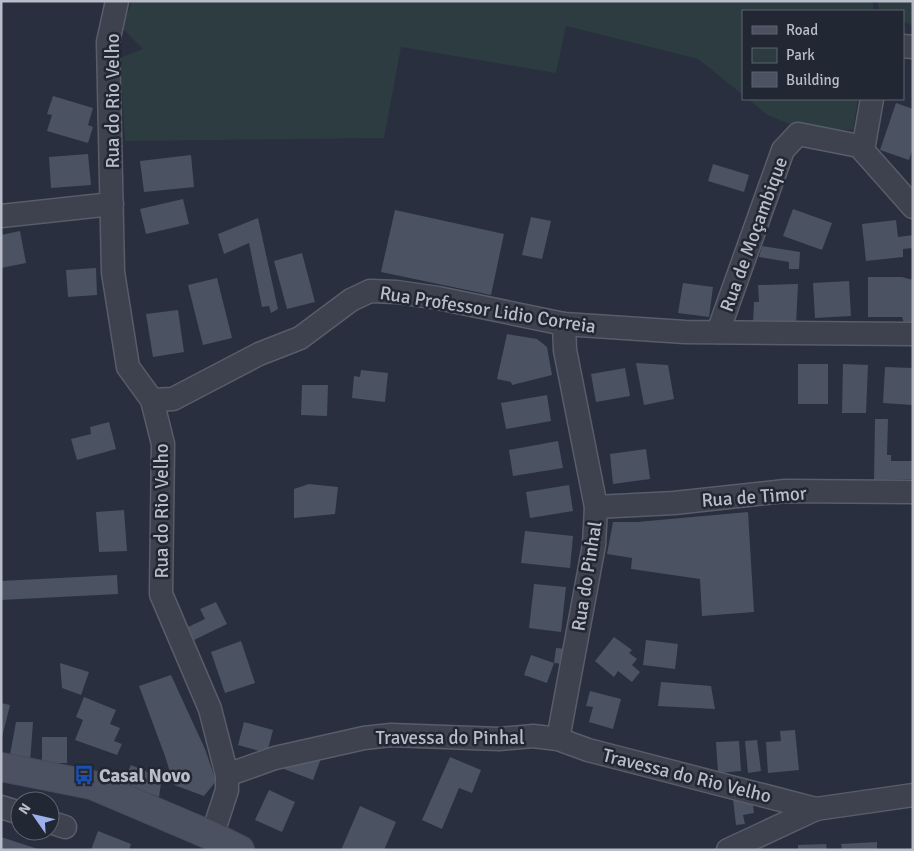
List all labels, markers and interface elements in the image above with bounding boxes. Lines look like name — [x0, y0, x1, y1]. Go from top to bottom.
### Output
legend — [742, 10, 904, 100]
text: Road — [786, 21, 818, 39]
street label: Rua do Rio Velho — [101, 33, 125, 169]
text: Park — [786, 46, 815, 64]
text: Building — [786, 71, 840, 89]
street label: Rua de Moçambique — [715, 154, 793, 315]
street label: Rua Professor Lidio Correia — [378, 281, 598, 339]
street label: Rua do Rio Velho — [150, 443, 174, 579]
street label: Rua de Timor — [701, 481, 808, 513]
street label: Rua do Pinhal — [566, 519, 608, 633]
street label: Travessa do Pinhal — [376, 726, 524, 750]
street label: Travessa do Rio Velho — [600, 743, 774, 809]
bus stop icon: Casal Novo — [73, 764, 95, 786]
place label: Casal Novo — [99, 764, 191, 788]
north arrow — [10, 791, 60, 841]
text: N — [15, 800, 34, 818]

